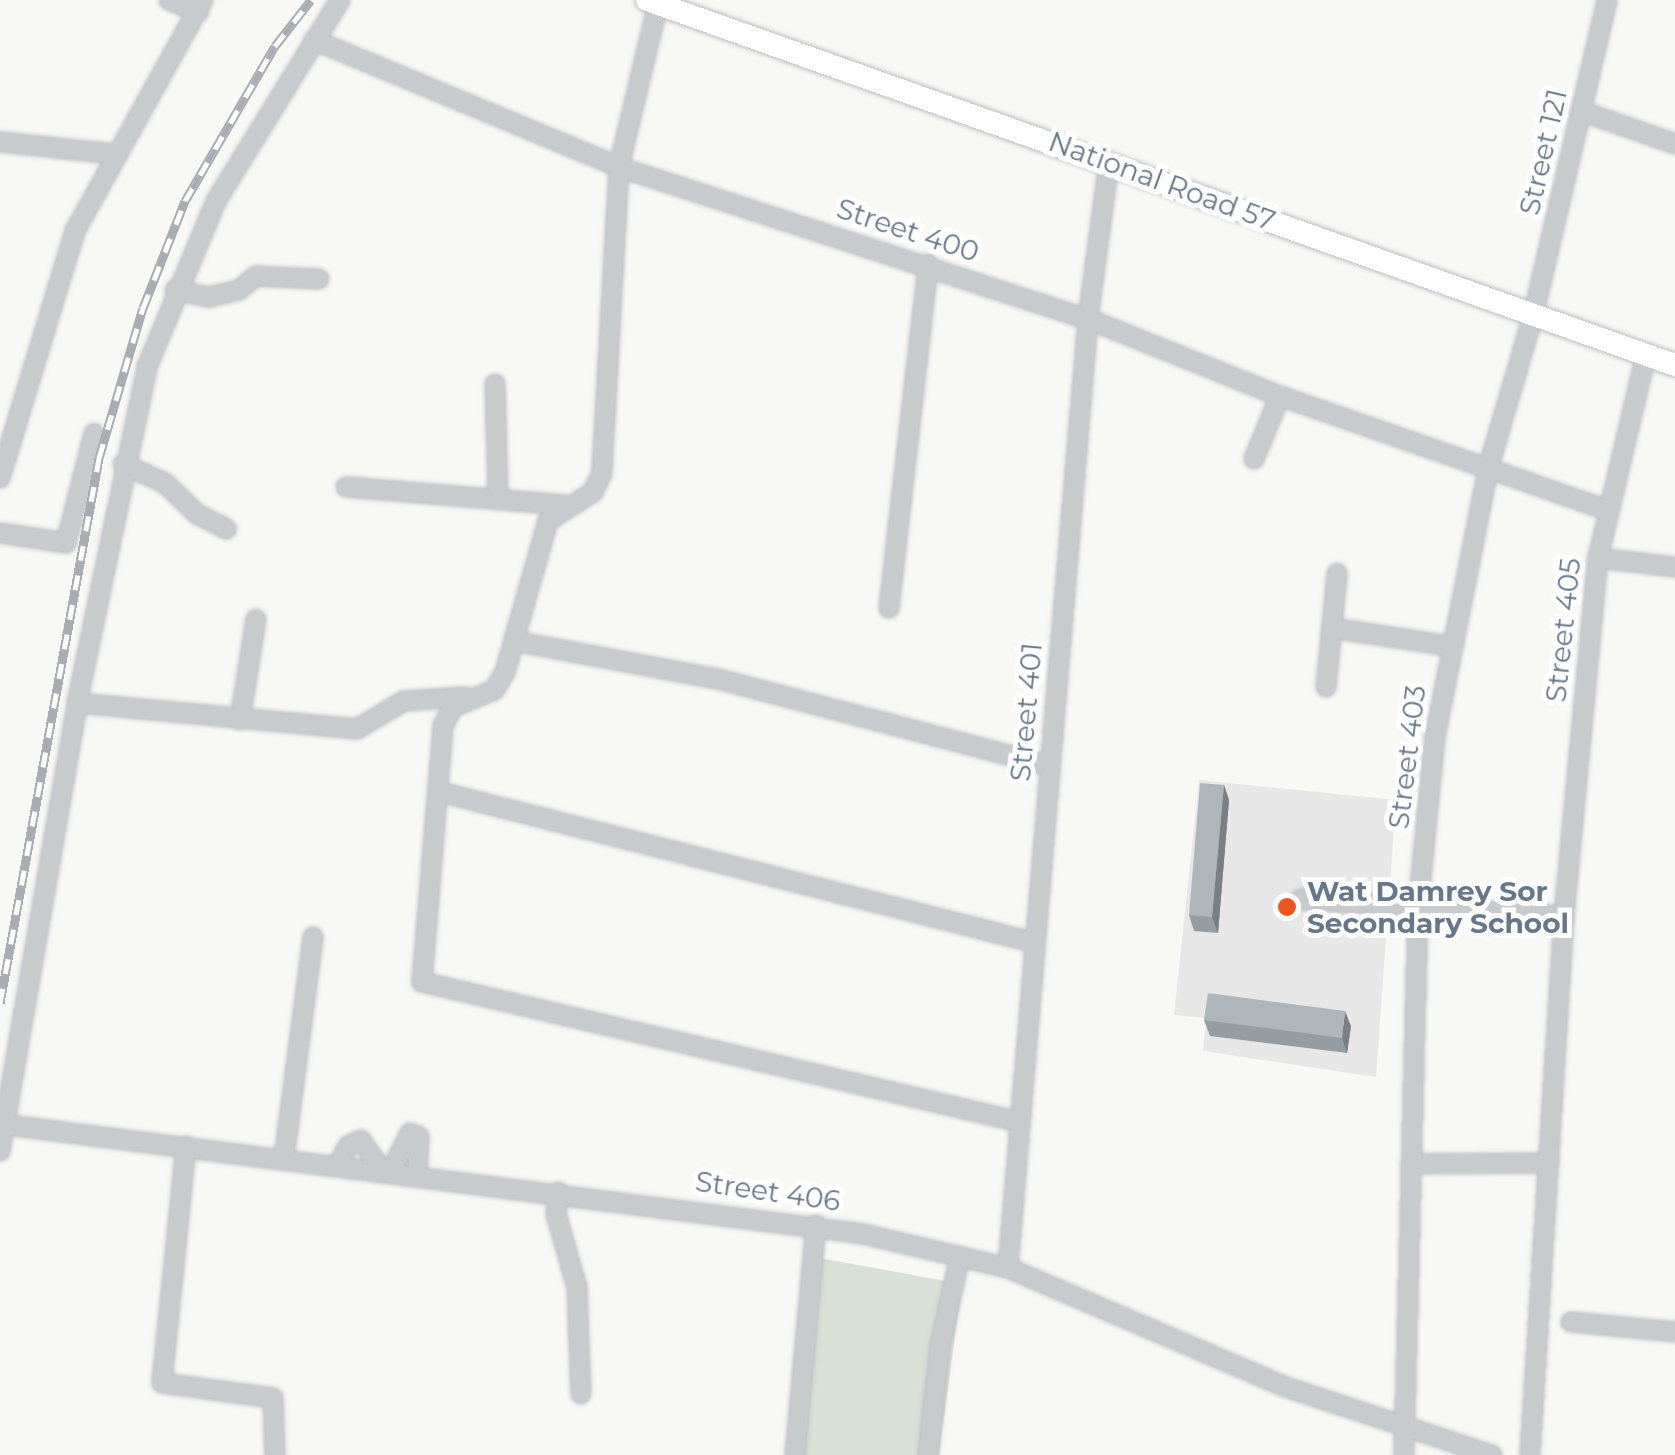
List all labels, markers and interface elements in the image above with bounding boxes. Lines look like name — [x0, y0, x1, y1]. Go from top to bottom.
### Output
street label: Street 121 — [1512, 86, 1574, 218]
street label: National Road 57 — [1044, 124, 1280, 238]
street label: Street 400 — [833, 191, 983, 269]
street label: Street 405 — [1539, 556, 1587, 704]
street label: Street 401 — [1003, 641, 1049, 783]
street label: Street 403 — [1382, 683, 1432, 831]
place label: Wat Damrey Sor Secondary School — [1307, 874, 1569, 940]
marker: Wat Damrey Sor Secondary School — [1276, 896, 1298, 918]
street label: Street 406 — [693, 1164, 843, 1218]

